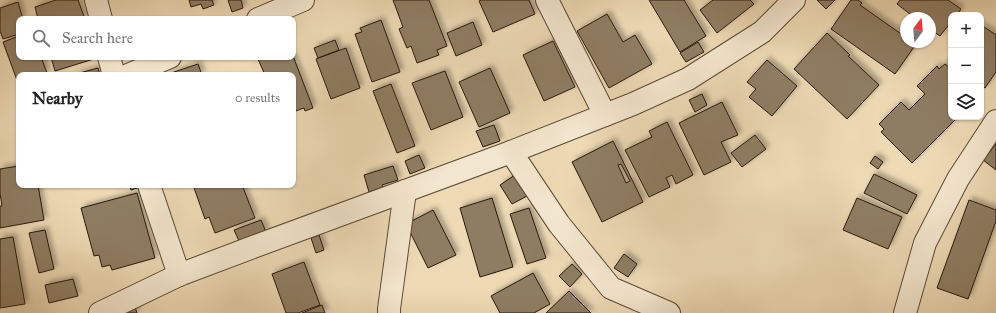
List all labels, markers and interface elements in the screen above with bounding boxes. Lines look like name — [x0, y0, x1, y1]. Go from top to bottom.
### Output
north arrow — [900, 12, 936, 48]
map controls — [948, 12, 984, 120]
button: + — [948, 12, 984, 48]
search box — [16, 16, 296, 60]
icon: search — [30, 27, 52, 49]
text: Search here — [62, 29, 133, 47]
button: − — [948, 48, 984, 84]
button: layers — [948, 84, 984, 120]
text: Nearby — [32, 88, 83, 109]
text: 0 results — [235, 90, 280, 106]

